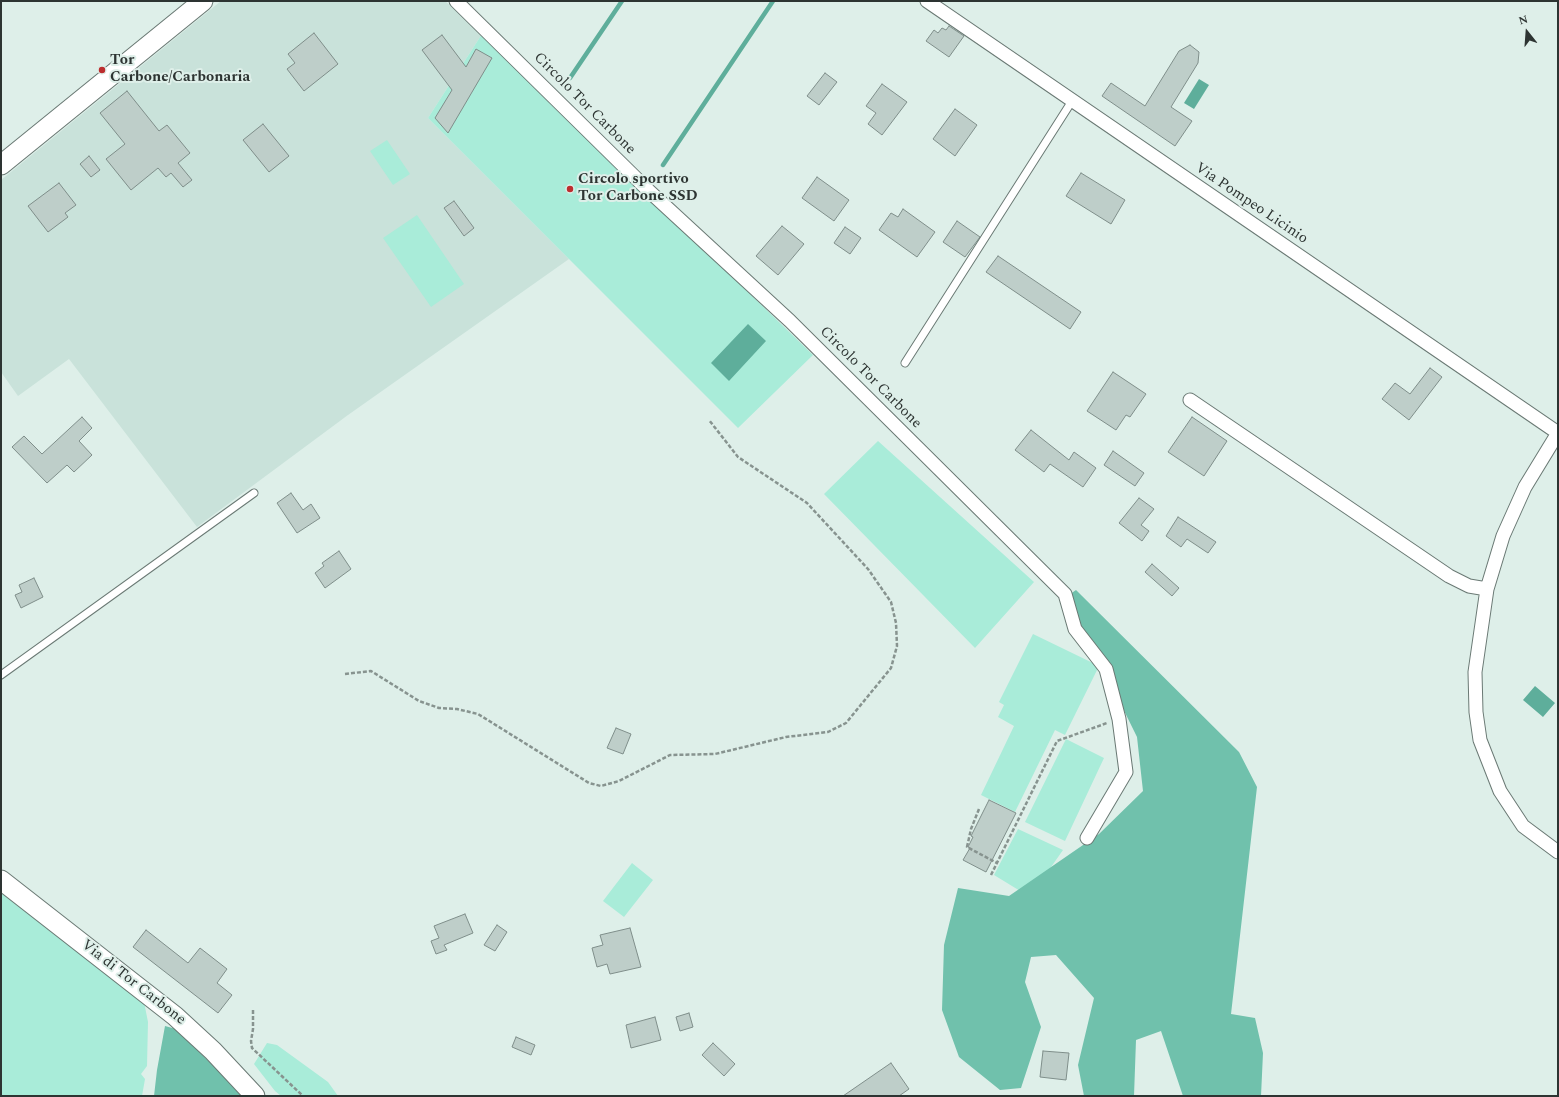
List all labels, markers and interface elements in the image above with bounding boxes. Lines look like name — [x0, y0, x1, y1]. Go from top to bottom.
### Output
text: N — [1517, 11, 1530, 29]
north arrow — [1507, 12, 1547, 52]
street label: Circolo Tor Carbone — [529, 49, 639, 159]
place label: Tor Carbone/Carbonaria — [110, 52, 250, 87]
marker: Tor Carbone/Carbonaria — [97, 65, 107, 75]
street label: Via Pompeo Licinio — [1191, 160, 1311, 248]
place label: Circolo sportivo Tor Carbone SSD — [578, 171, 698, 206]
marker: Circolo sportivo Tor Carbone SSD — [565, 184, 575, 194]
street label: Circolo Tor Carbone — [815, 323, 925, 433]
street label: Via di Tor Carbone — [77, 937, 189, 1029]

